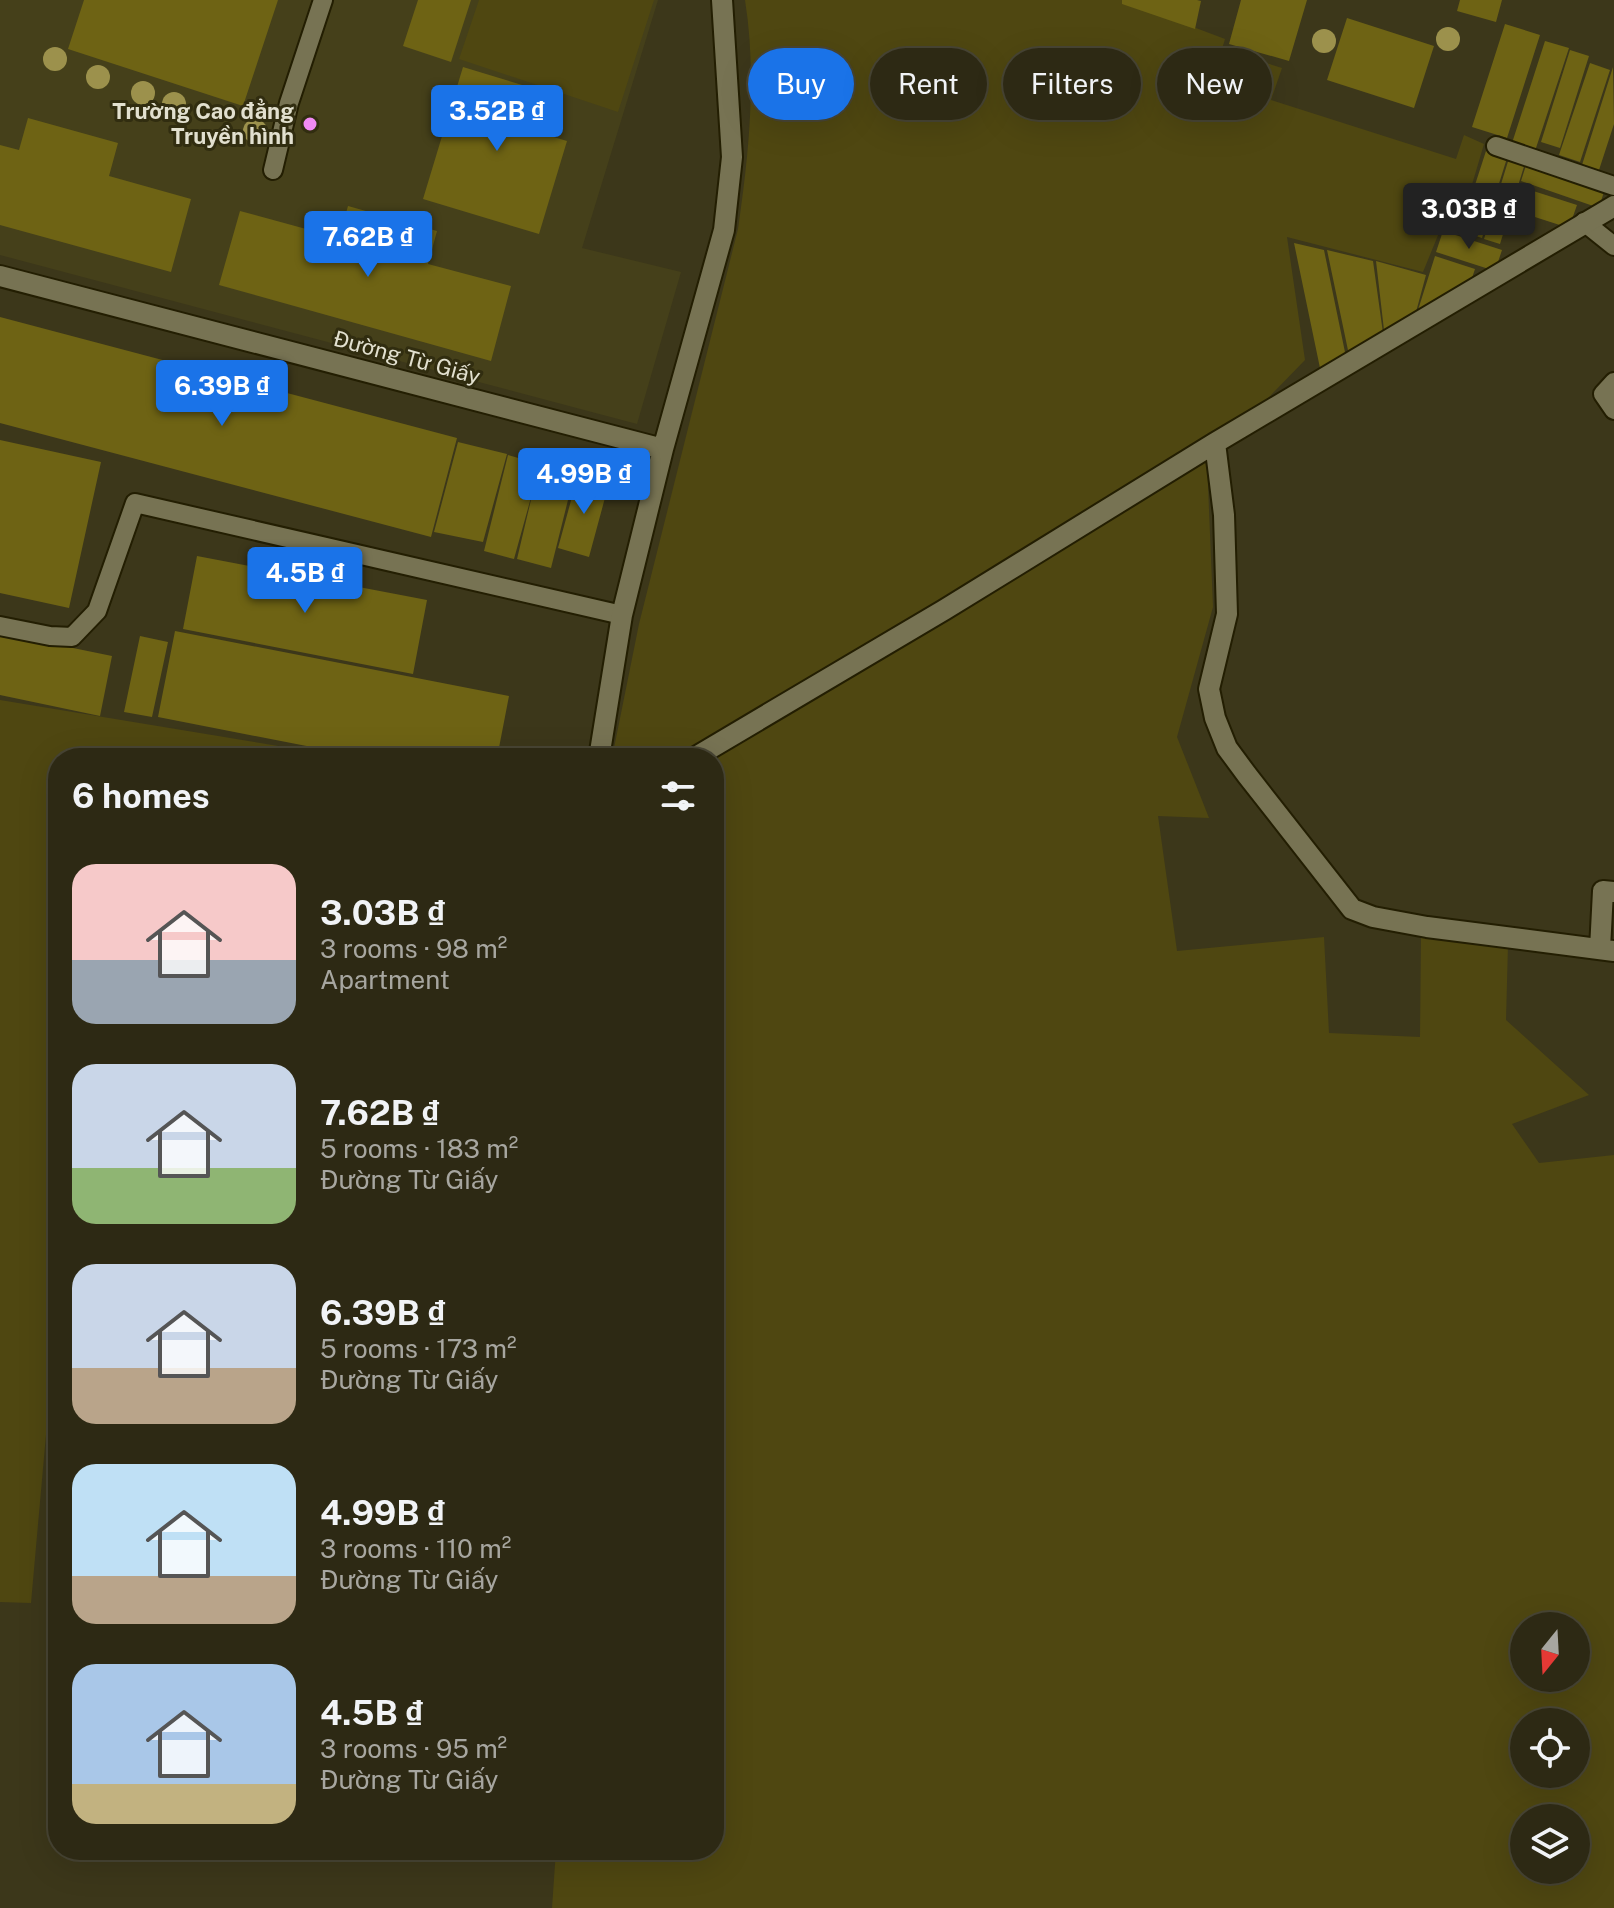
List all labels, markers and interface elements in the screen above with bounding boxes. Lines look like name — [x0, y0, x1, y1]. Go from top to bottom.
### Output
chip: Buy — [748, 48, 854, 120]
chip: Rent — [870, 48, 987, 120]
chip: Filters — [1003, 48, 1141, 120]
chip: New — [1157, 48, 1272, 120]
pin: 3.52B ₫ — [423, 85, 571, 153]
text: 3.52B ₫ — [449, 95, 545, 126]
place label: Trường Cao đẳng Truyền hình — [112, 98, 294, 149]
marker: Trường Cao đẳng Truyền hình — [301, 115, 319, 133]
pin: 3.03B ₫ — [1395, 183, 1543, 251]
text: 3.03B ₫ — [1421, 193, 1517, 224]
pin: 7.62B ₫ — [294, 211, 442, 279]
text: 7.62B ₫ — [322, 221, 414, 252]
street label: Đường Từ Giấy — [331, 325, 484, 389]
pin: 6.39B ₫ — [148, 360, 296, 428]
text: 6.39B ₫ — [174, 370, 270, 401]
pin: 4.99B ₫ — [510, 448, 658, 516]
text: 4.99B ₫ — [536, 458, 632, 489]
pin: 4.5B ₫ — [240, 547, 370, 615]
text: 4.5B ₫ — [265, 557, 345, 588]
icon: filters — [656, 774, 700, 818]
text: 6 homes — [72, 776, 210, 816]
text: 3.03B ₫ — [320, 893, 445, 933]
icon: home — [136, 896, 232, 992]
text: 3 rooms · 98 m² — [320, 933, 507, 964]
text: Apartment — [320, 964, 450, 995]
text: 7.62B ₫ — [320, 1093, 440, 1133]
icon: home — [136, 1096, 232, 1192]
text: 5 rooms · 183 m² — [320, 1133, 518, 1164]
text: Đường Từ Giấy — [320, 1164, 499, 1195]
text: 6.39B ₫ — [320, 1293, 446, 1333]
icon: home — [136, 1296, 232, 1392]
text: 5 rooms · 173 m² — [320, 1333, 517, 1364]
text: Đường Từ Giấy — [320, 1364, 499, 1395]
text: 4.99B ₫ — [320, 1493, 445, 1533]
icon: home — [136, 1496, 232, 1592]
text: 3 rooms · 110 m² — [320, 1533, 511, 1564]
text: Đường Từ Giấy — [320, 1564, 499, 1595]
north arrow — [1510, 1612, 1590, 1692]
map controls — [1510, 1612, 1590, 1884]
text: 4.5B ₫ — [320, 1693, 424, 1733]
icon: home — [136, 1696, 232, 1792]
button: locate — [1510, 1708, 1590, 1788]
text: 3 rooms · 95 m² — [320, 1733, 507, 1764]
text: Đường Từ Giấy — [320, 1764, 499, 1795]
button: layers — [1510, 1804, 1590, 1884]

